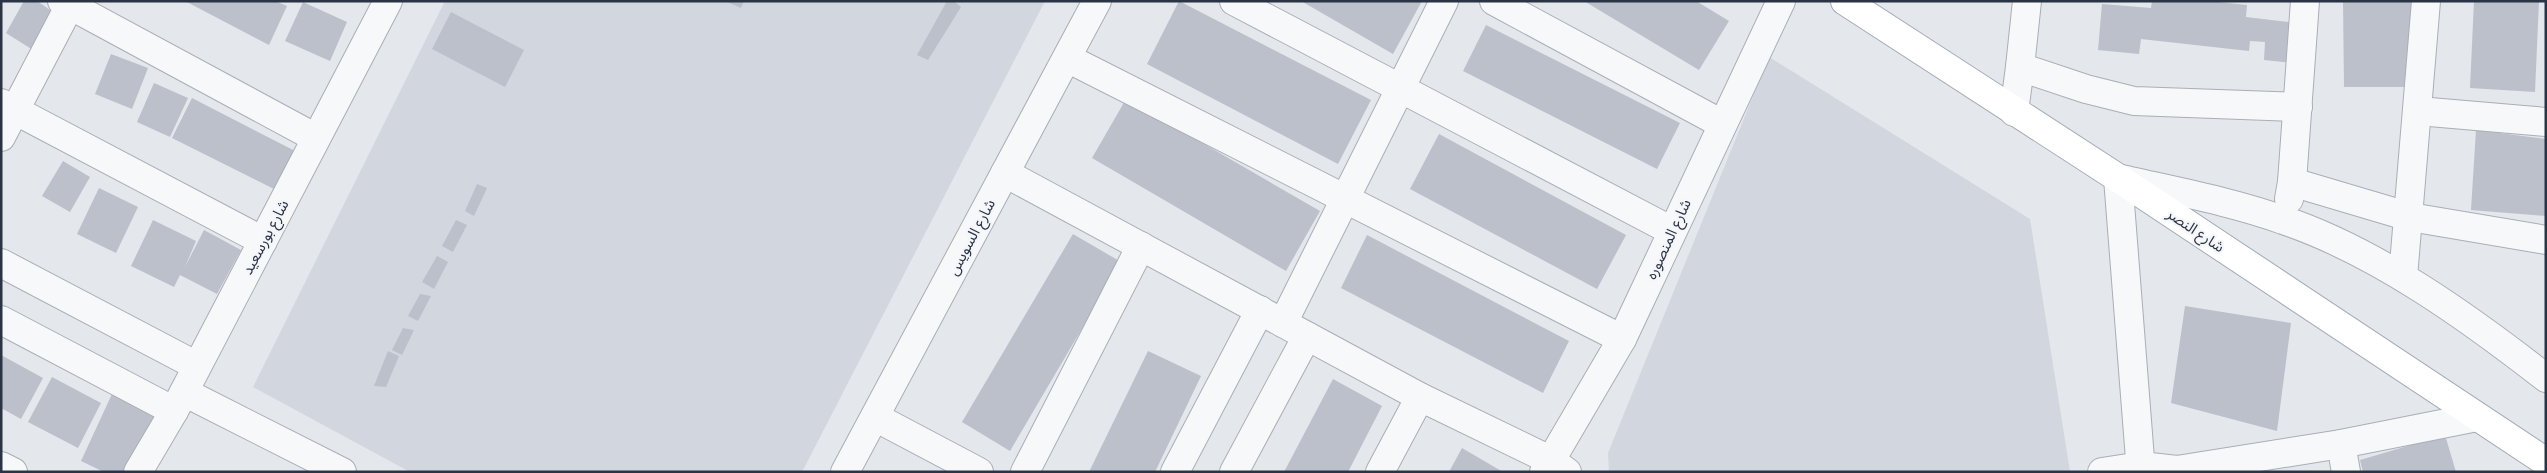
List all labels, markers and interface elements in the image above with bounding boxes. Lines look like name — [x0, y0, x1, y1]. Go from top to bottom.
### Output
street label: شارع السويس — [943, 195, 1002, 280]
street label: شارع بورسعيد — [237, 196, 295, 279]
street label: شارع المنصوره — [1641, 196, 1698, 283]
street label: شارع النصر — [2161, 203, 2229, 259]

